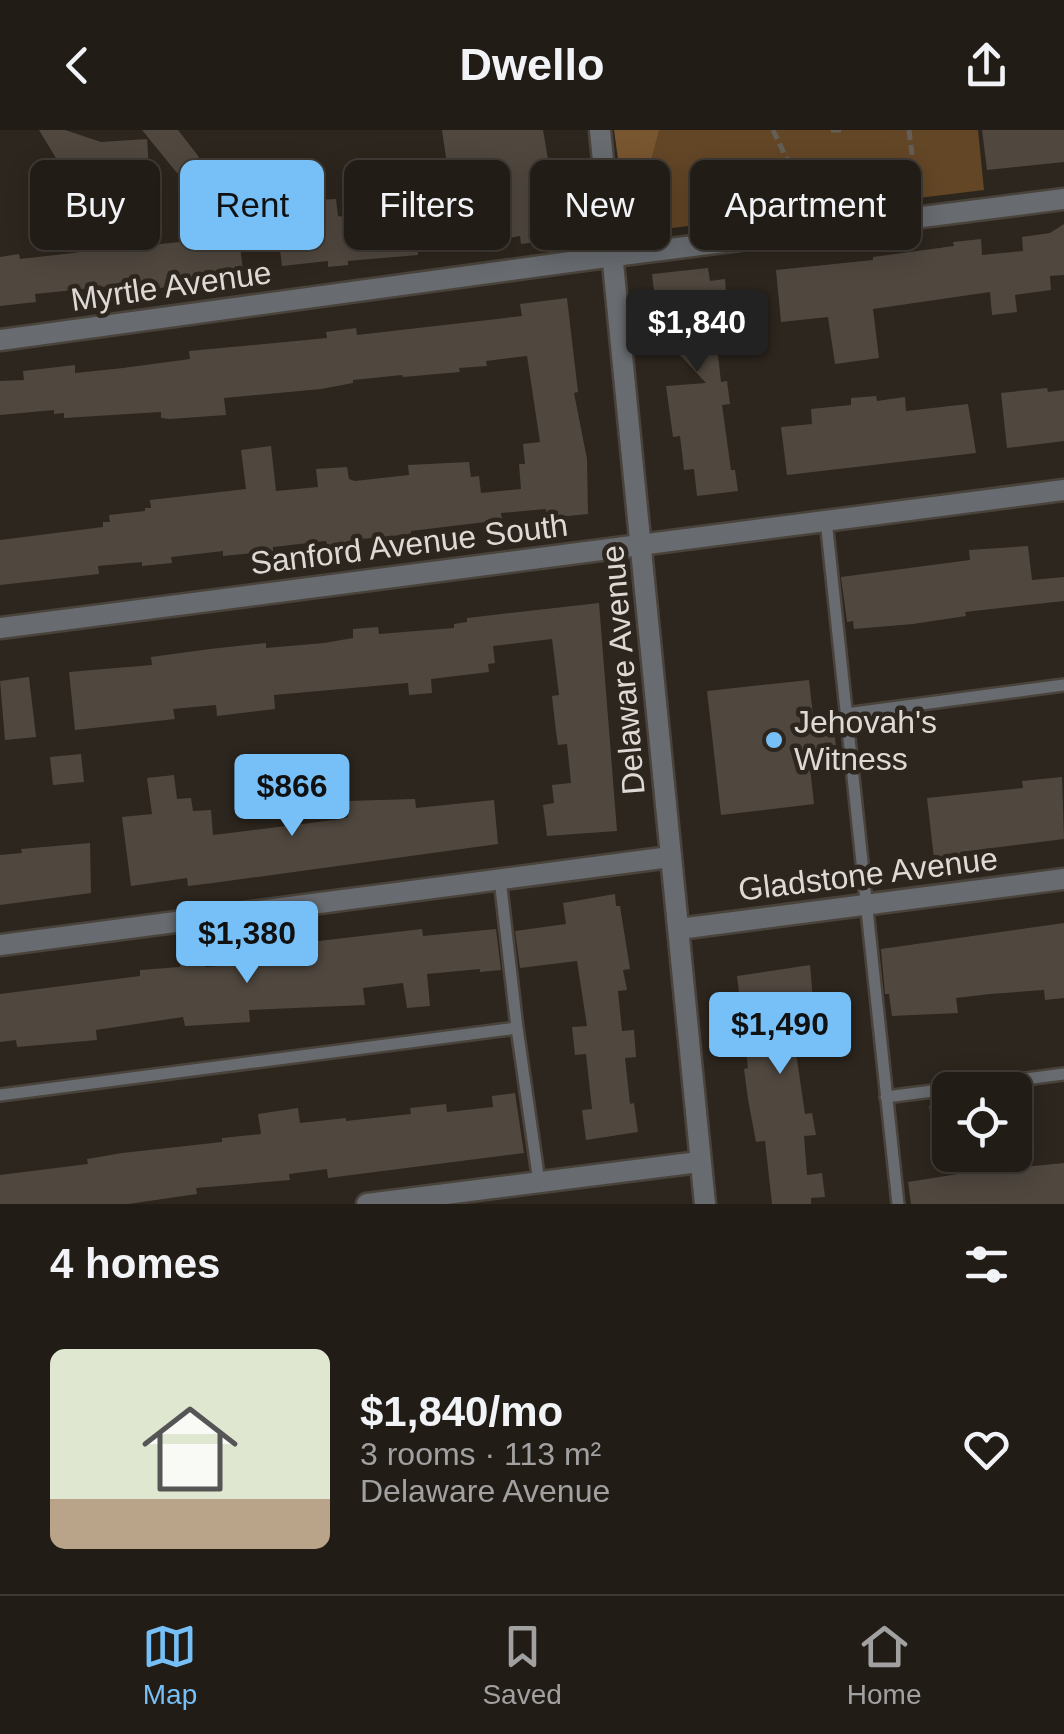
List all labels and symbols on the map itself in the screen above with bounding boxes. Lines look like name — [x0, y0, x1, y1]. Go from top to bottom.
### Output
street label: Myrtle Avenue — [68, 254, 274, 318]
pin: $1,840 — [616, 290, 778, 375]
street label: Sanford Avenue South — [248, 507, 570, 581]
street label: Delaware Avenue — [594, 544, 652, 796]
place label: Jehovah's Witness — [794, 704, 937, 777]
marker: Jehovah's Witness — [763, 729, 785, 751]
pin: $866 — [233, 754, 351, 839]
street label: Gladstone Avenue — [736, 840, 1000, 908]
pin: $1,380 — [166, 901, 328, 986]
pin: $1,490 — [699, 992, 861, 1077]

